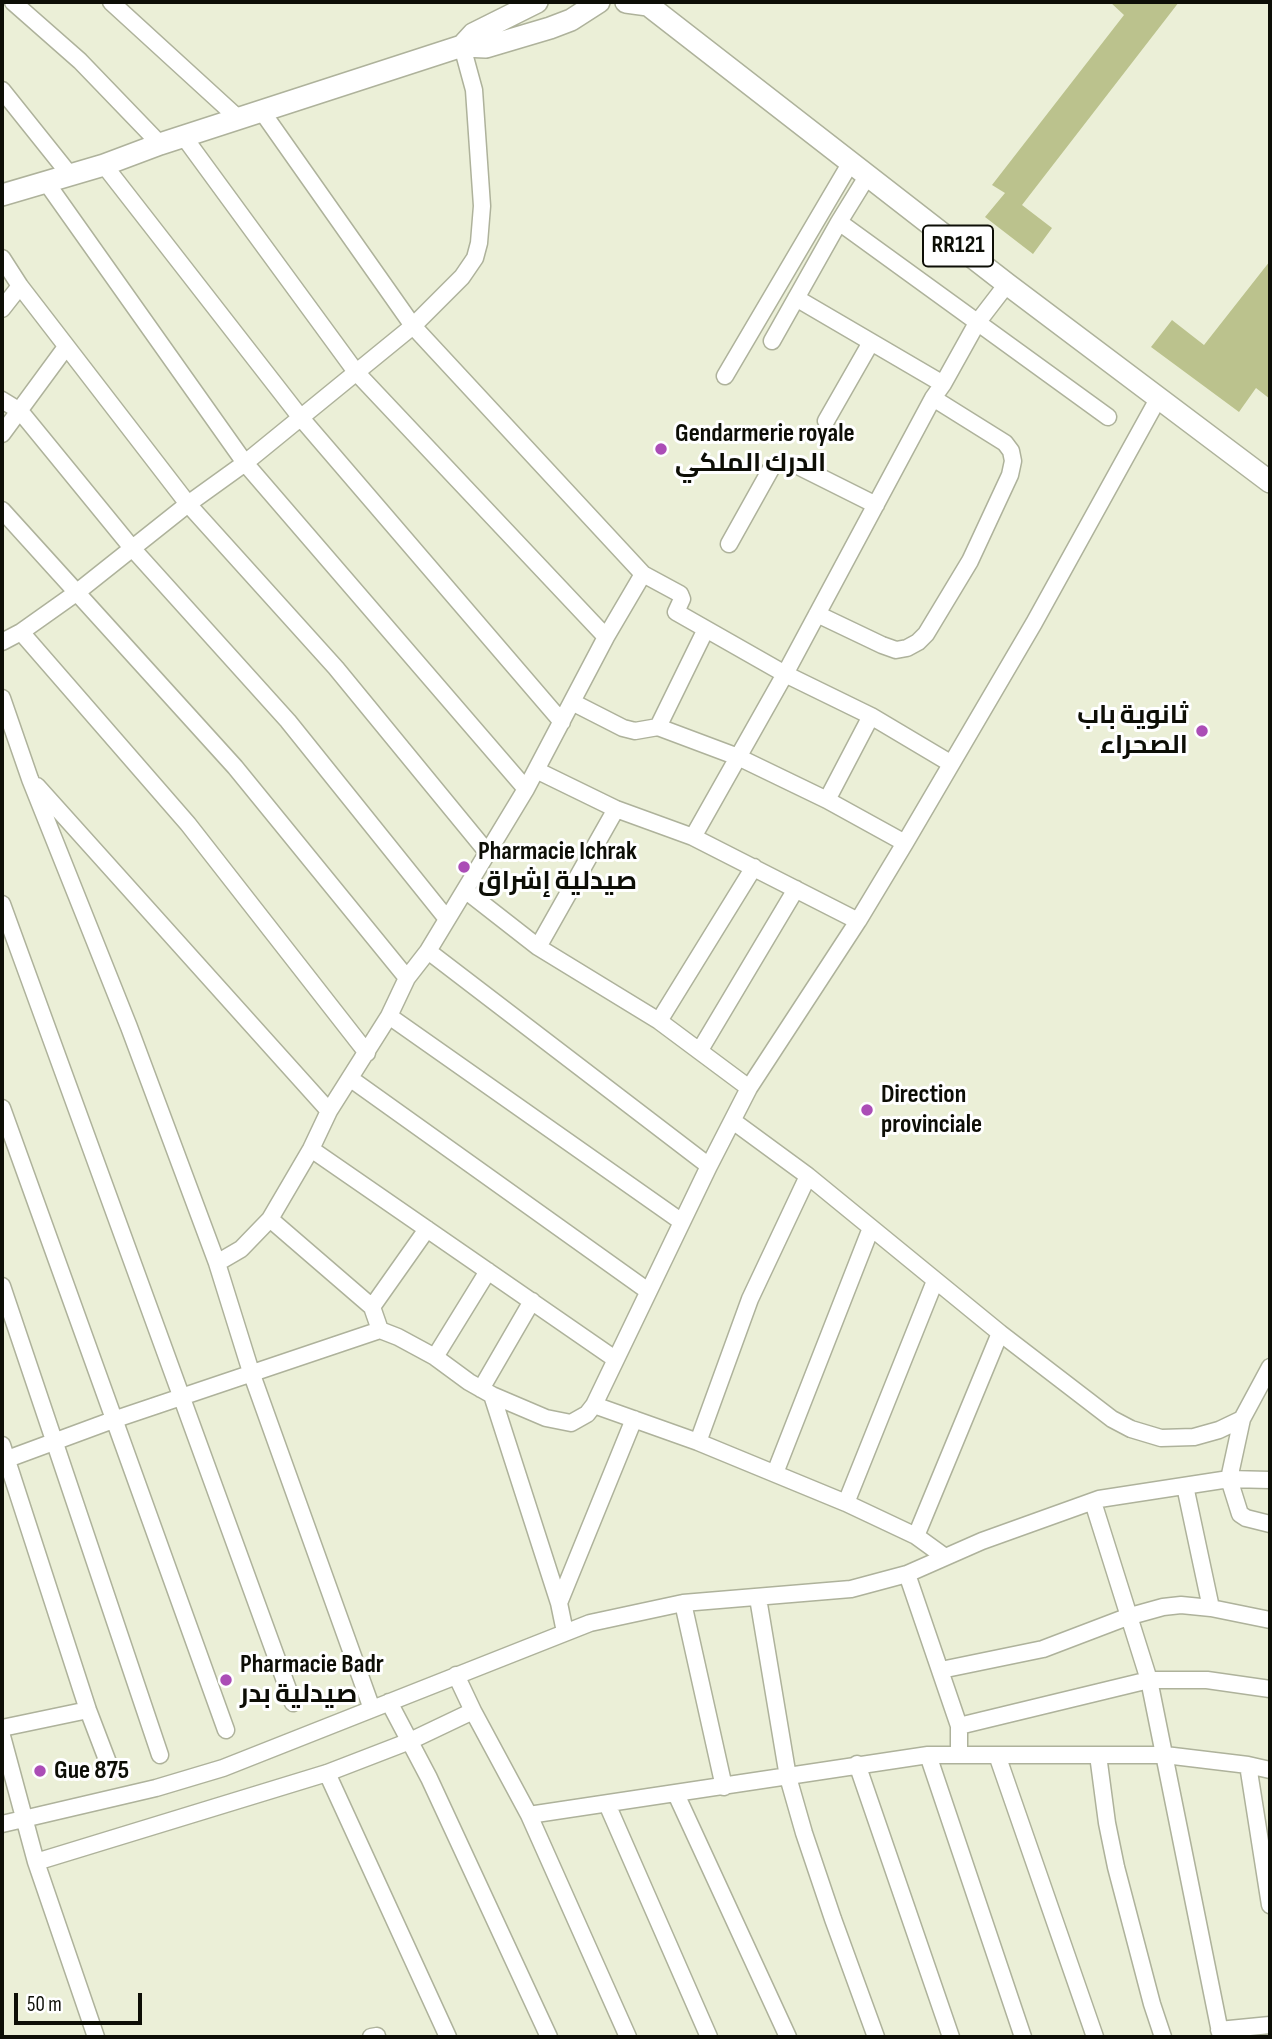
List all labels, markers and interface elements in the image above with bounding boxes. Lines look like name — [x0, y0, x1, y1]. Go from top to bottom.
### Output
road number: RR121 — [923, 226, 993, 267]
place label: Gendarmerie royale الدرك الملكي — [675, 418, 855, 480]
marker: Gendarmerie royale الدرك الملكي — [653, 441, 669, 457]
place label: ثانوية باب الصحراء — [1077, 700, 1188, 762]
marker: ثانوية باب الصحراء — [1194, 723, 1210, 739]
place label: Pharmacie Ichrak صيدلية إشراق — [478, 836, 637, 898]
marker: Pharmacie Ichrak صيدلية إشراق — [456, 859, 472, 875]
place label: Direction provinciale — [881, 1079, 982, 1140]
marker: Direction provinciale — [859, 1102, 875, 1118]
place label: Pharmacie Badr صيدلية بدر — [240, 1649, 384, 1710]
marker: Pharmacie Badr صيدلية بدر — [218, 1672, 234, 1688]
place label: Gue 875 — [54, 1755, 129, 1787]
marker: Gue 875 — [32, 1763, 48, 1779]
scale bar — [18, 1980, 145, 2024]
text: 50 m — [27, 1992, 62, 2017]

